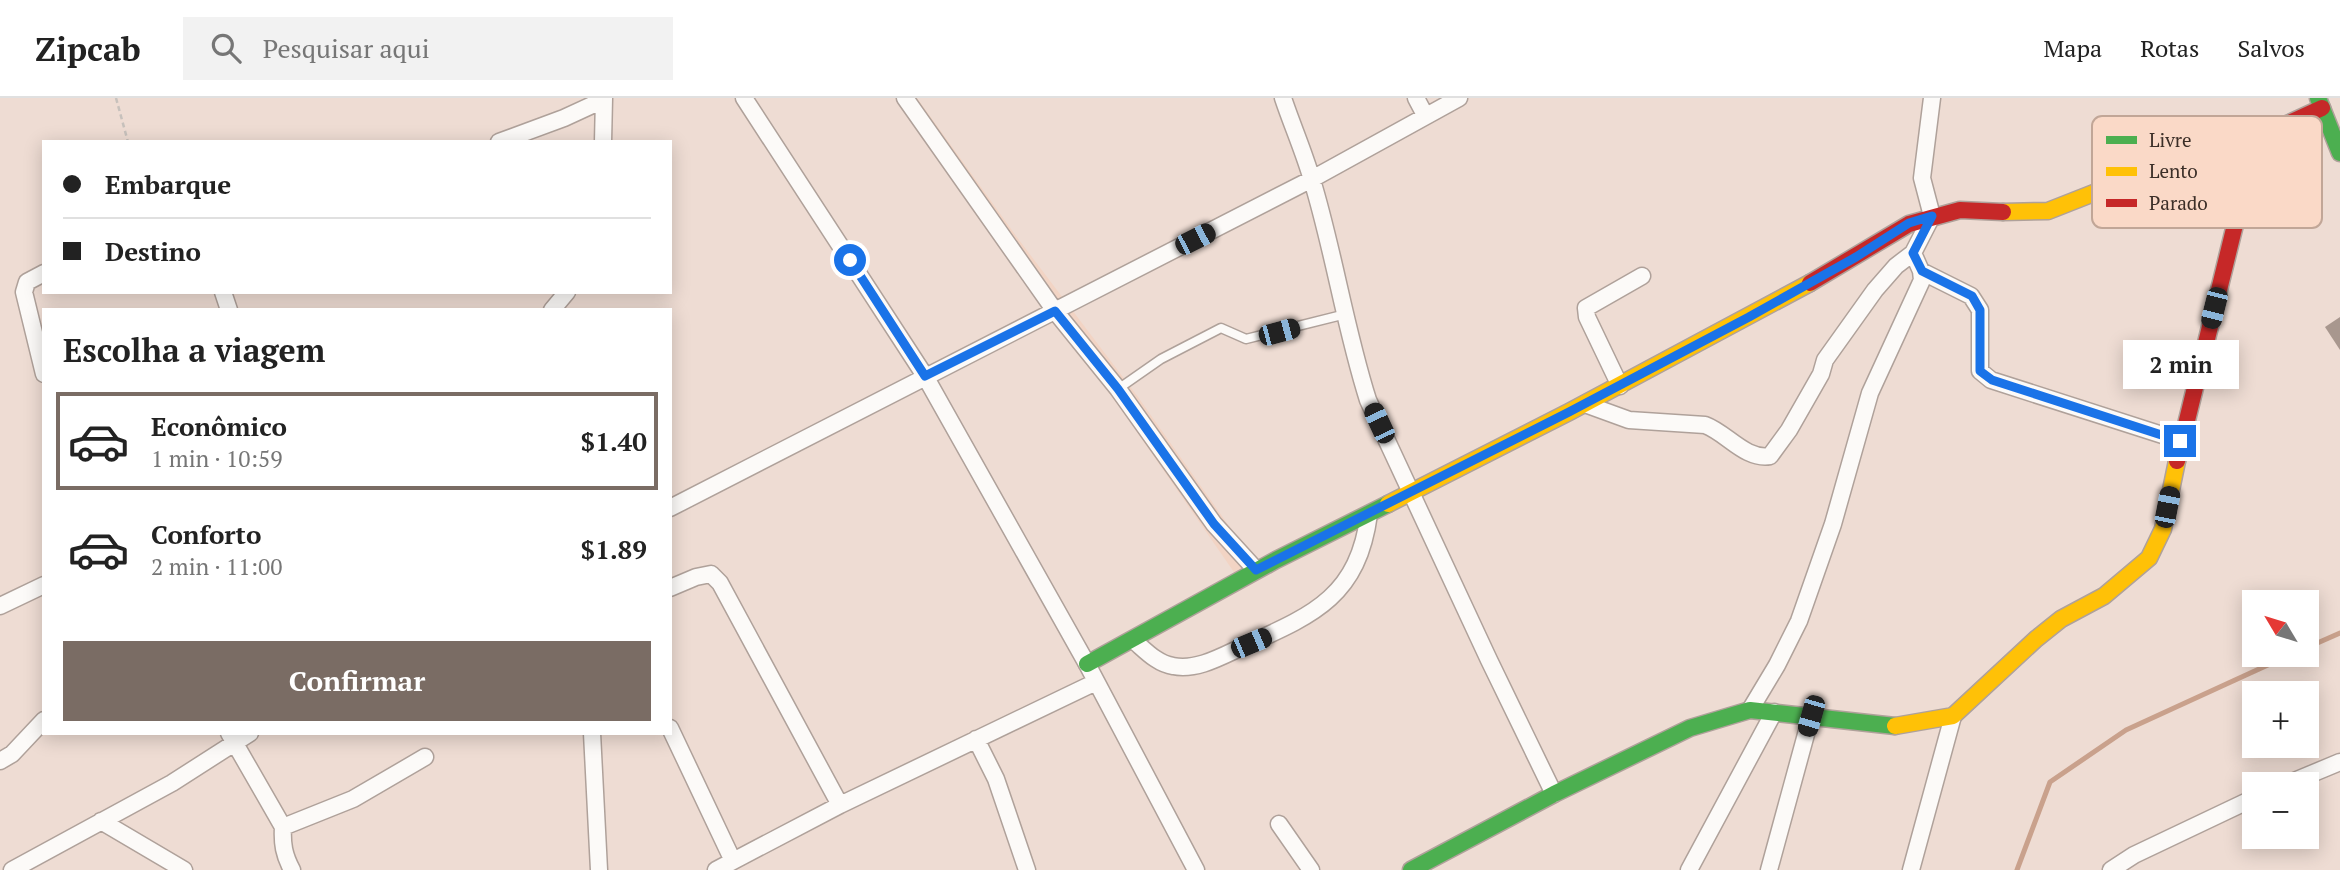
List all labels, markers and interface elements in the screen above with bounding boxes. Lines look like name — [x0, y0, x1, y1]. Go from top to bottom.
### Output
search box — [183, 17, 673, 80]
text: Zipcab — [35, 27, 141, 70]
icon: search — [207, 29, 245, 67]
text: Pesquisar aqui — [263, 31, 430, 65]
text: Mapa — [2043, 32, 2102, 64]
text: Rotas — [2140, 32, 2199, 64]
text: Salvos — [2237, 32, 2305, 64]
legend — [2092, 116, 2322, 228]
text: Livre — [2149, 127, 2192, 152]
text: Lento — [2149, 158, 2198, 183]
text: Embarque — [105, 167, 231, 201]
text: Parado — [2149, 190, 2208, 215]
car — [1172, 220, 1219, 258]
text: Destino — [105, 234, 201, 268]
route start — [834, 244, 866, 276]
car — [2199, 285, 2230, 331]
car — [1256, 316, 1303, 348]
text: Escolha a viagem — [63, 329, 325, 371]
callout: 2 min — [2122, 340, 2238, 388]
text: 2 min — [2150, 349, 2212, 380]
car — [1361, 400, 1398, 446]
text: Econômico — [151, 409, 287, 443]
icon: car — [67, 410, 130, 473]
text: $1.40 — [581, 424, 647, 458]
route end — [2164, 425, 2196, 457]
text: 1 min · 10:59 — [151, 443, 283, 474]
car — [2153, 484, 2182, 530]
text: Conforto — [151, 517, 261, 551]
icon: car — [67, 518, 130, 581]
text: $1.89 — [581, 532, 647, 566]
text: 2 min · 11:00 — [151, 551, 283, 582]
north arrow — [2242, 590, 2319, 667]
map controls — [2242, 590, 2319, 849]
car — [1228, 625, 1275, 661]
button: Confirmar — [63, 641, 651, 721]
button: + — [2242, 681, 2319, 758]
car — [1796, 693, 1827, 739]
button: − — [2242, 772, 2319, 849]

